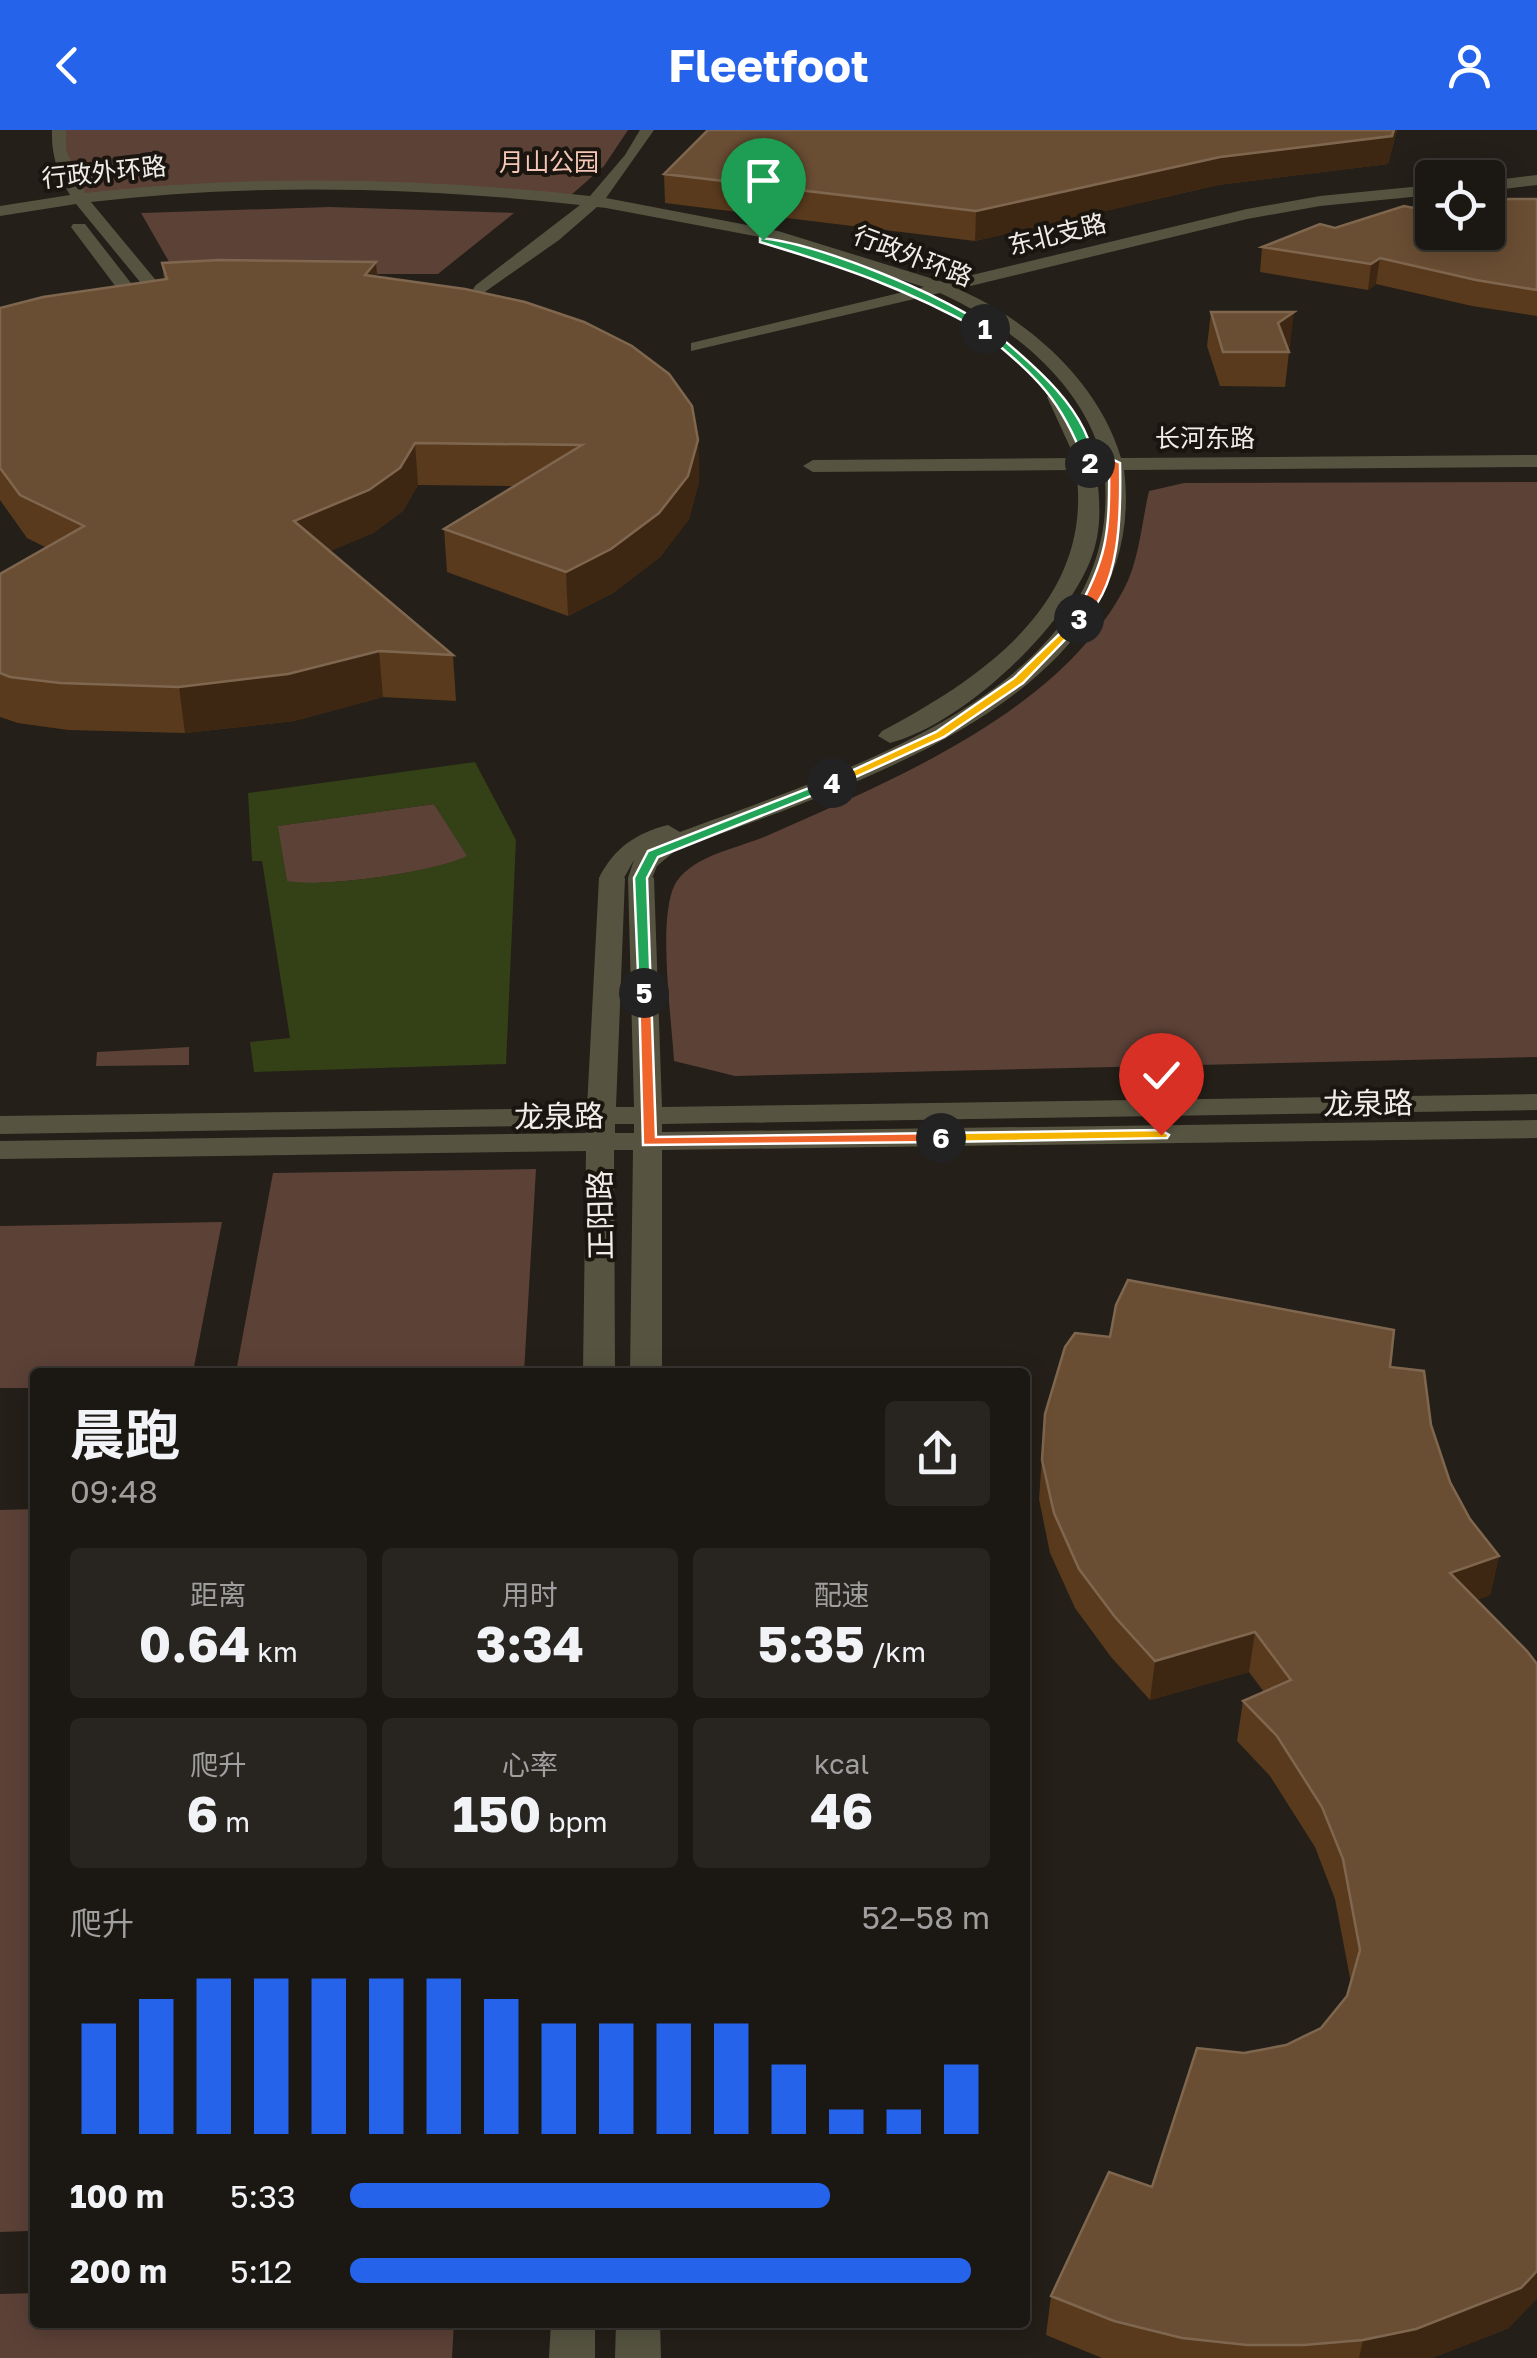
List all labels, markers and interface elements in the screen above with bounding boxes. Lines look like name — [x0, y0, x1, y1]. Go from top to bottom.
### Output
icon: back — [40, 38, 95, 93]
text: Fleetfoot — [668, 38, 869, 92]
icon: person — [1442, 38, 1497, 93]
pin — [721, 138, 806, 241]
park label: 月山公园 — [499, 146, 599, 177]
street label: 行政外环路 — [40, 150, 168, 193]
icon: arrive — [736, 153, 791, 208]
map controls — [1415, 160, 1505, 250]
button: locate — [1415, 160, 1505, 250]
street label: 东北支路 — [1005, 206, 1109, 261]
street label: 行政外环路 — [849, 219, 977, 292]
pin: 1 — [960, 304, 1010, 354]
text: 1 — [978, 312, 992, 345]
street label: 长河东路 — [1155, 422, 1255, 453]
pin: 2 — [1065, 438, 1115, 488]
text: 2 — [1081, 446, 1099, 479]
pin: 3 — [1054, 594, 1104, 644]
text: 3 — [1070, 602, 1088, 635]
pin: 4 — [807, 758, 857, 808]
text: 4 — [823, 766, 841, 799]
pin: 5 — [619, 968, 669, 1018]
text: 5 — [635, 976, 653, 1009]
pin — [1119, 1033, 1204, 1136]
icon: check — [1134, 1048, 1189, 1103]
street label: 龙泉路 — [1323, 1084, 1413, 1122]
street label: 龙泉路 — [514, 1097, 604, 1135]
pin: 6 — [916, 1113, 966, 1163]
text: 6 — [932, 1121, 950, 1154]
street label: 正阳路 — [581, 1170, 619, 1260]
text: 晨跑 — [70, 1401, 180, 1467]
button: share — [885, 1401, 990, 1506]
text: 09:48 — [70, 1472, 158, 1510]
text: 距离 — [190, 1578, 246, 1611]
text: 用时 — [502, 1578, 558, 1611]
text: 配速 — [814, 1578, 870, 1611]
text: 0.64 — [139, 1613, 250, 1673]
text: 3:34 — [476, 1613, 584, 1673]
text: 5:35 — [757, 1613, 865, 1673]
text: km — [250, 1635, 298, 1668]
text: /km — [865, 1635, 926, 1668]
text: kcal — [814, 1747, 869, 1780]
text: 爬升 — [190, 1748, 246, 1781]
text: 心率 — [502, 1748, 558, 1781]
text: 46 — [810, 1780, 873, 1840]
text: 6 — [187, 1783, 218, 1843]
text: 150 — [453, 1783, 541, 1843]
text: m — [218, 1805, 250, 1838]
text: bpm — [541, 1805, 607, 1838]
text: 52–58 m — [862, 1898, 990, 1936]
text: 爬升 — [70, 1904, 134, 1942]
text: 100 m — [70, 2177, 164, 2215]
text: 5:33 — [230, 2177, 296, 2215]
text: 200 m — [70, 2252, 167, 2290]
text: 5:12 — [230, 2252, 292, 2290]

